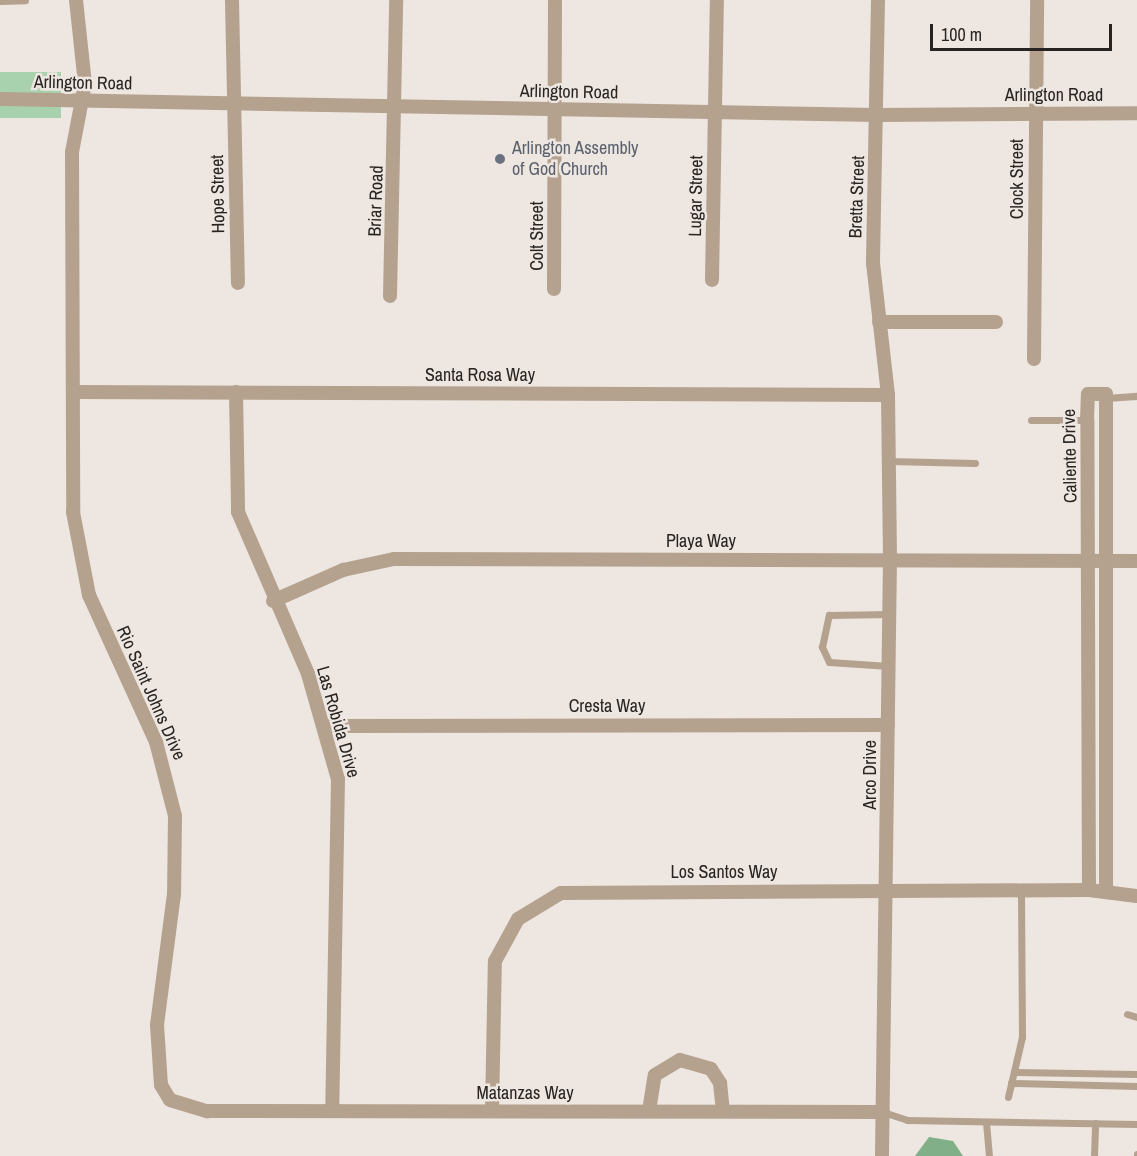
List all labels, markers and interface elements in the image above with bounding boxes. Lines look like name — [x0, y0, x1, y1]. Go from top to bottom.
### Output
scale bar — [933, 12, 1114, 50]
text: 100 m — [941, 22, 982, 47]
street label: Arlington Road — [34, 71, 132, 95]
street label: Arlington Road — [520, 80, 618, 104]
street label: Arlington Road — [1005, 84, 1103, 106]
place label: Arlington Assembly of God Church — [512, 138, 639, 180]
street label: Clock Street — [1006, 139, 1028, 219]
marker: Arlington Assembly of God Church — [493, 152, 507, 166]
street label: Hope Street — [207, 154, 229, 234]
street label: Lugar Street — [684, 155, 708, 237]
street label: Bretta Street — [845, 155, 869, 239]
street label: Briar Road — [364, 165, 388, 237]
street label: Colt Street — [526, 201, 548, 271]
street label: Santa Rosa Way — [425, 364, 535, 386]
street label: Caliente Drive — [1058, 409, 1082, 503]
street label: Playa Way — [666, 530, 736, 552]
street label: Rio Saint Johns Drive — [112, 623, 190, 763]
street label: Las Robida Drive — [312, 664, 364, 780]
street label: Cresta Way — [569, 695, 645, 717]
street label: Arco Drive — [859, 740, 881, 810]
street label: Los Santos Way — [671, 861, 777, 883]
street label: Matanzas Way — [476, 1082, 574, 1104]

